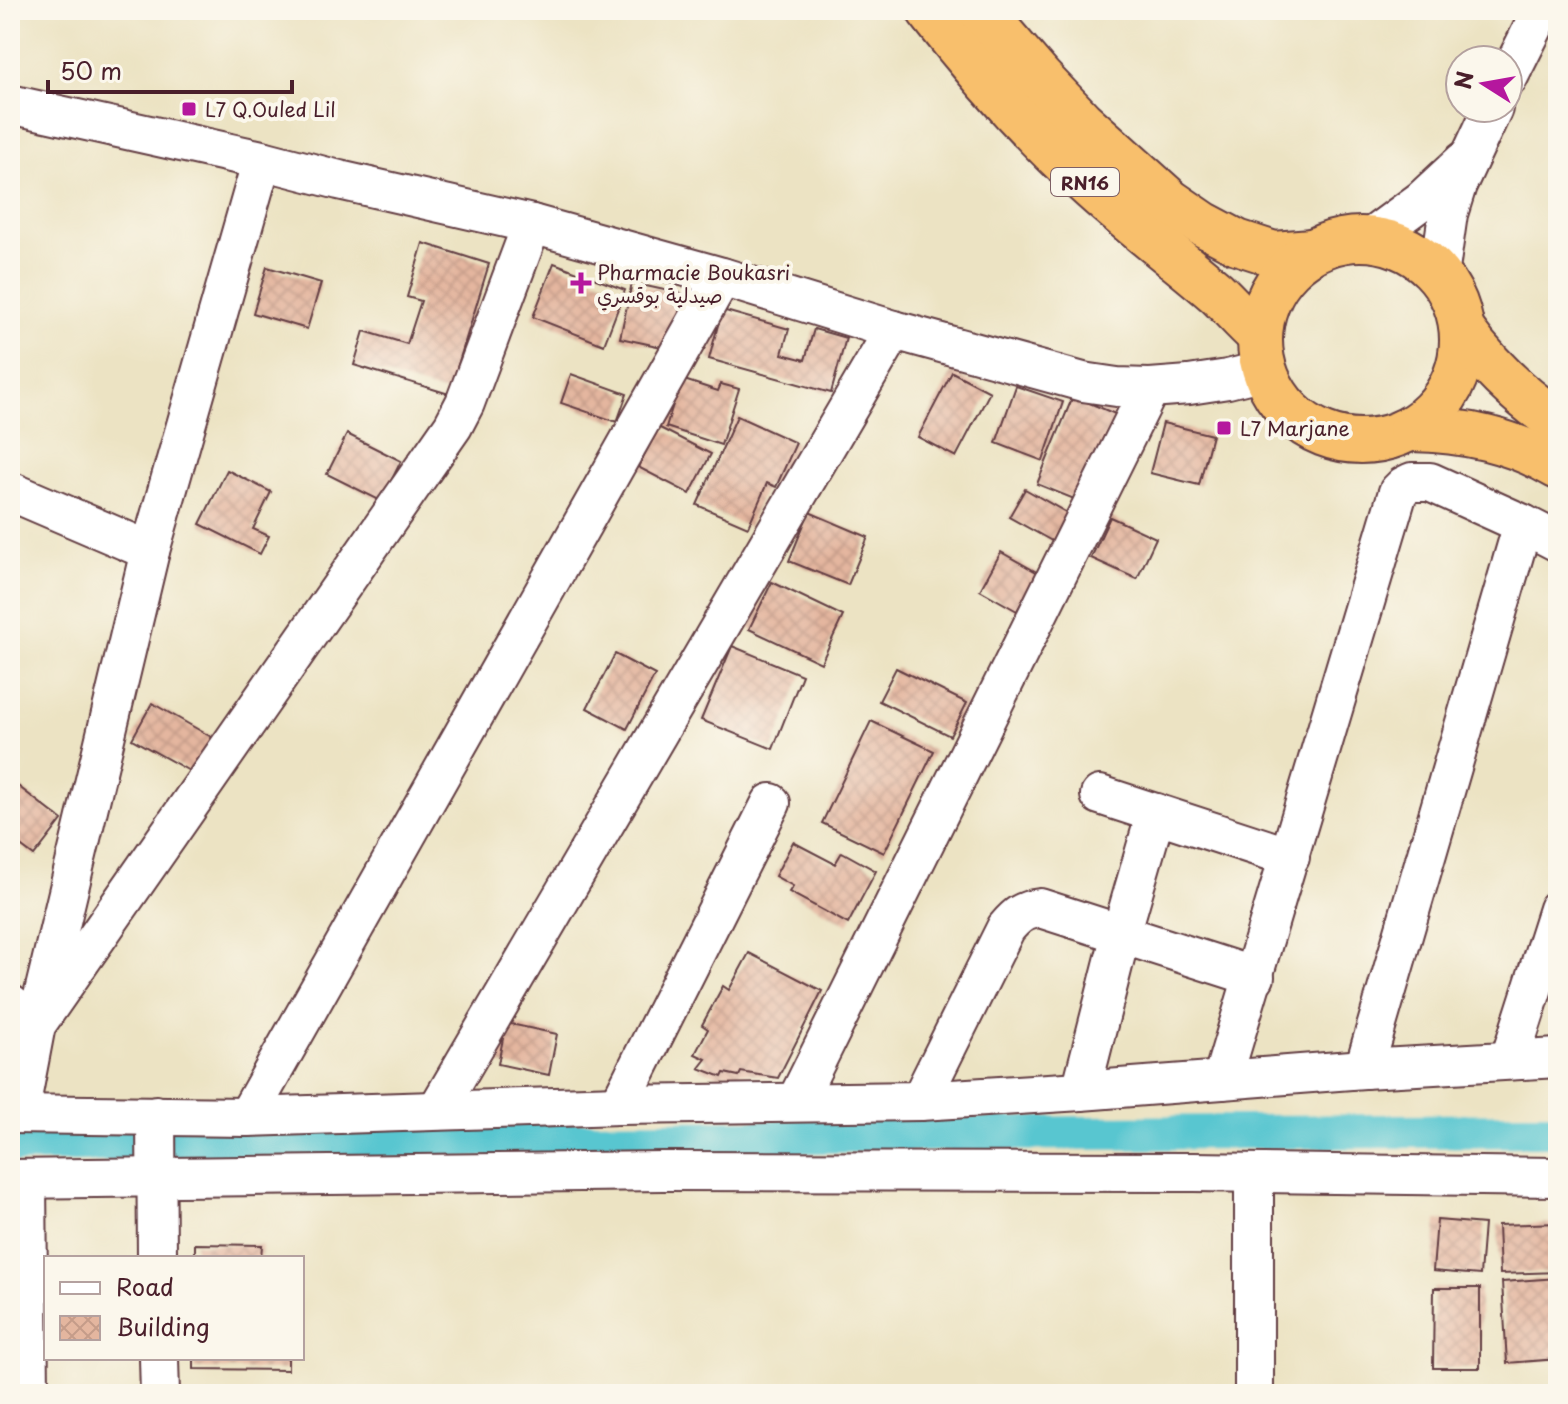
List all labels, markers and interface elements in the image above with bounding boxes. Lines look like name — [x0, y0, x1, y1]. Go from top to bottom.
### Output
scale bar — [48, 44, 292, 94]
north arrow — [1444, 44, 1524, 124]
text: 50 m — [60, 52, 122, 88]
text: N — [1445, 68, 1481, 92]
place label: L7 Q.Ouled Lil — [205, 94, 336, 124]
marker: L7 Q.Ouled Lil — [180, 100, 198, 118]
road number: RN16 — [1051, 168, 1119, 196]
place label: Pharmacie Boukasri صيدلية بوقسري — [597, 257, 790, 311]
marker: Pharmacie Boukasri صيدلية بوقسري — [572, 274, 590, 292]
place label: L7 Marjane — [1240, 413, 1350, 443]
marker: L7 Marjane — [1215, 419, 1233, 437]
legend — [44, 1256, 304, 1360]
text: Road — [116, 1268, 174, 1304]
text: Building — [116, 1308, 210, 1344]

